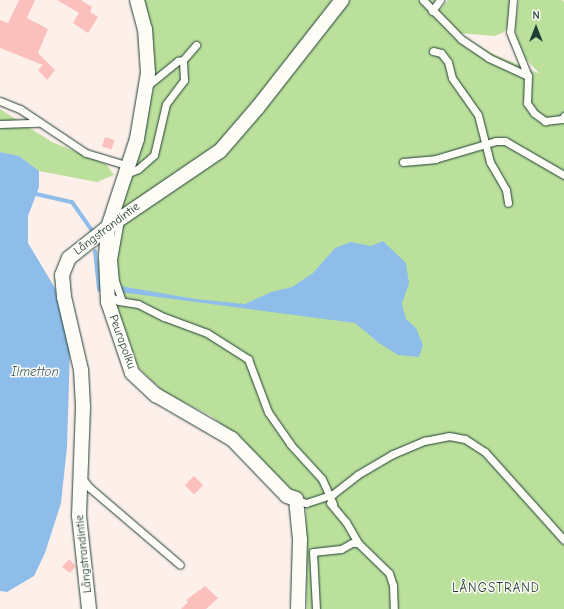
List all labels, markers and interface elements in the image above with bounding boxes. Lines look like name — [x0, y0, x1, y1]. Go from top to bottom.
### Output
north arrow — [516, 8, 556, 48]
text: N — [532, 9, 540, 22]
street label: Långstrandintie — [71, 200, 143, 258]
street label: Peurapolku — [106, 313, 138, 371]
water label: Ilmetton — [11, 364, 59, 380]
street label: Långstrandintie — [73, 514, 95, 594]
district label: LÅNGSTRAND — [452, 580, 540, 596]

